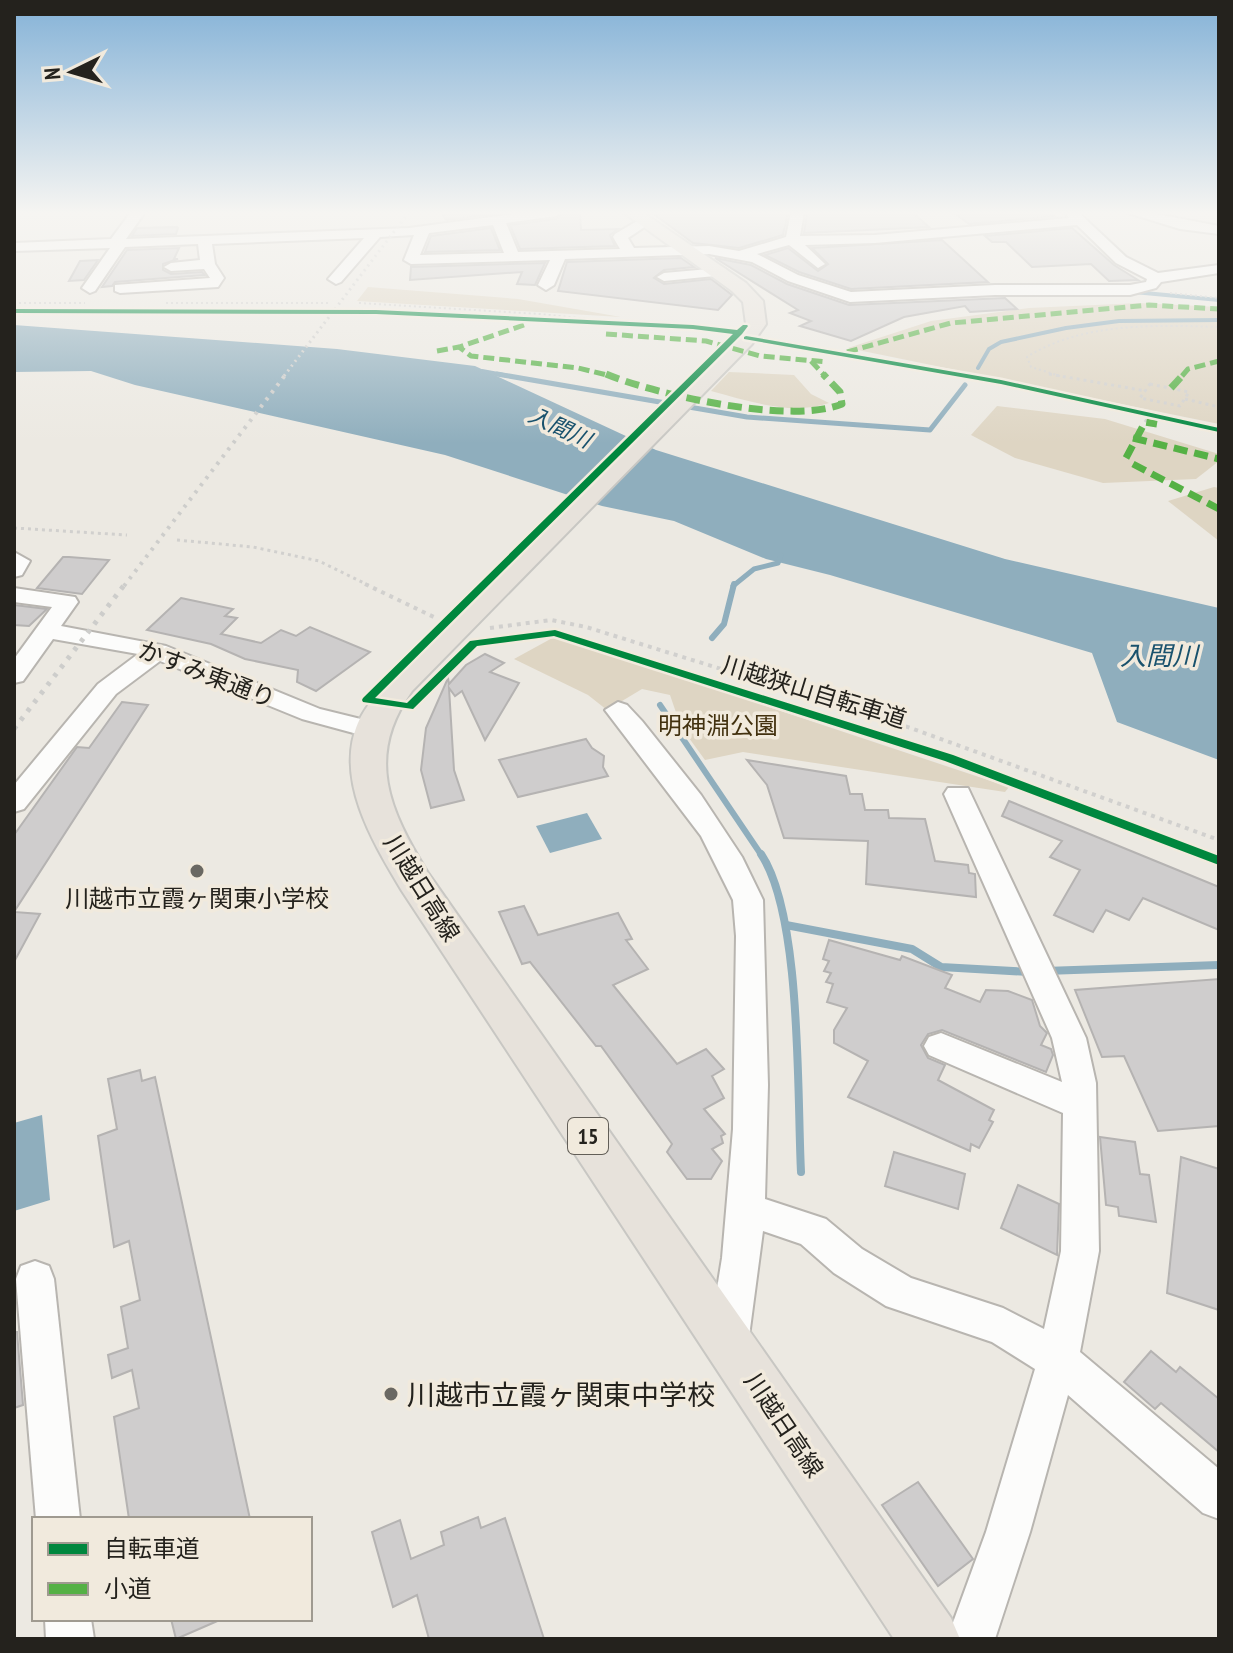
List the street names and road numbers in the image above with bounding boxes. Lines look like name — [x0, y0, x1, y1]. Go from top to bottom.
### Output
street label: かすみ東通り — [134, 634, 280, 714]
street label: 川越狭山自転車道 — [718, 649, 910, 735]
street label: 川越日高線 — [377, 829, 467, 947]
road number: 15 — [568, 1118, 608, 1154]
street label: 川越日高線 — [738, 1367, 830, 1483]

